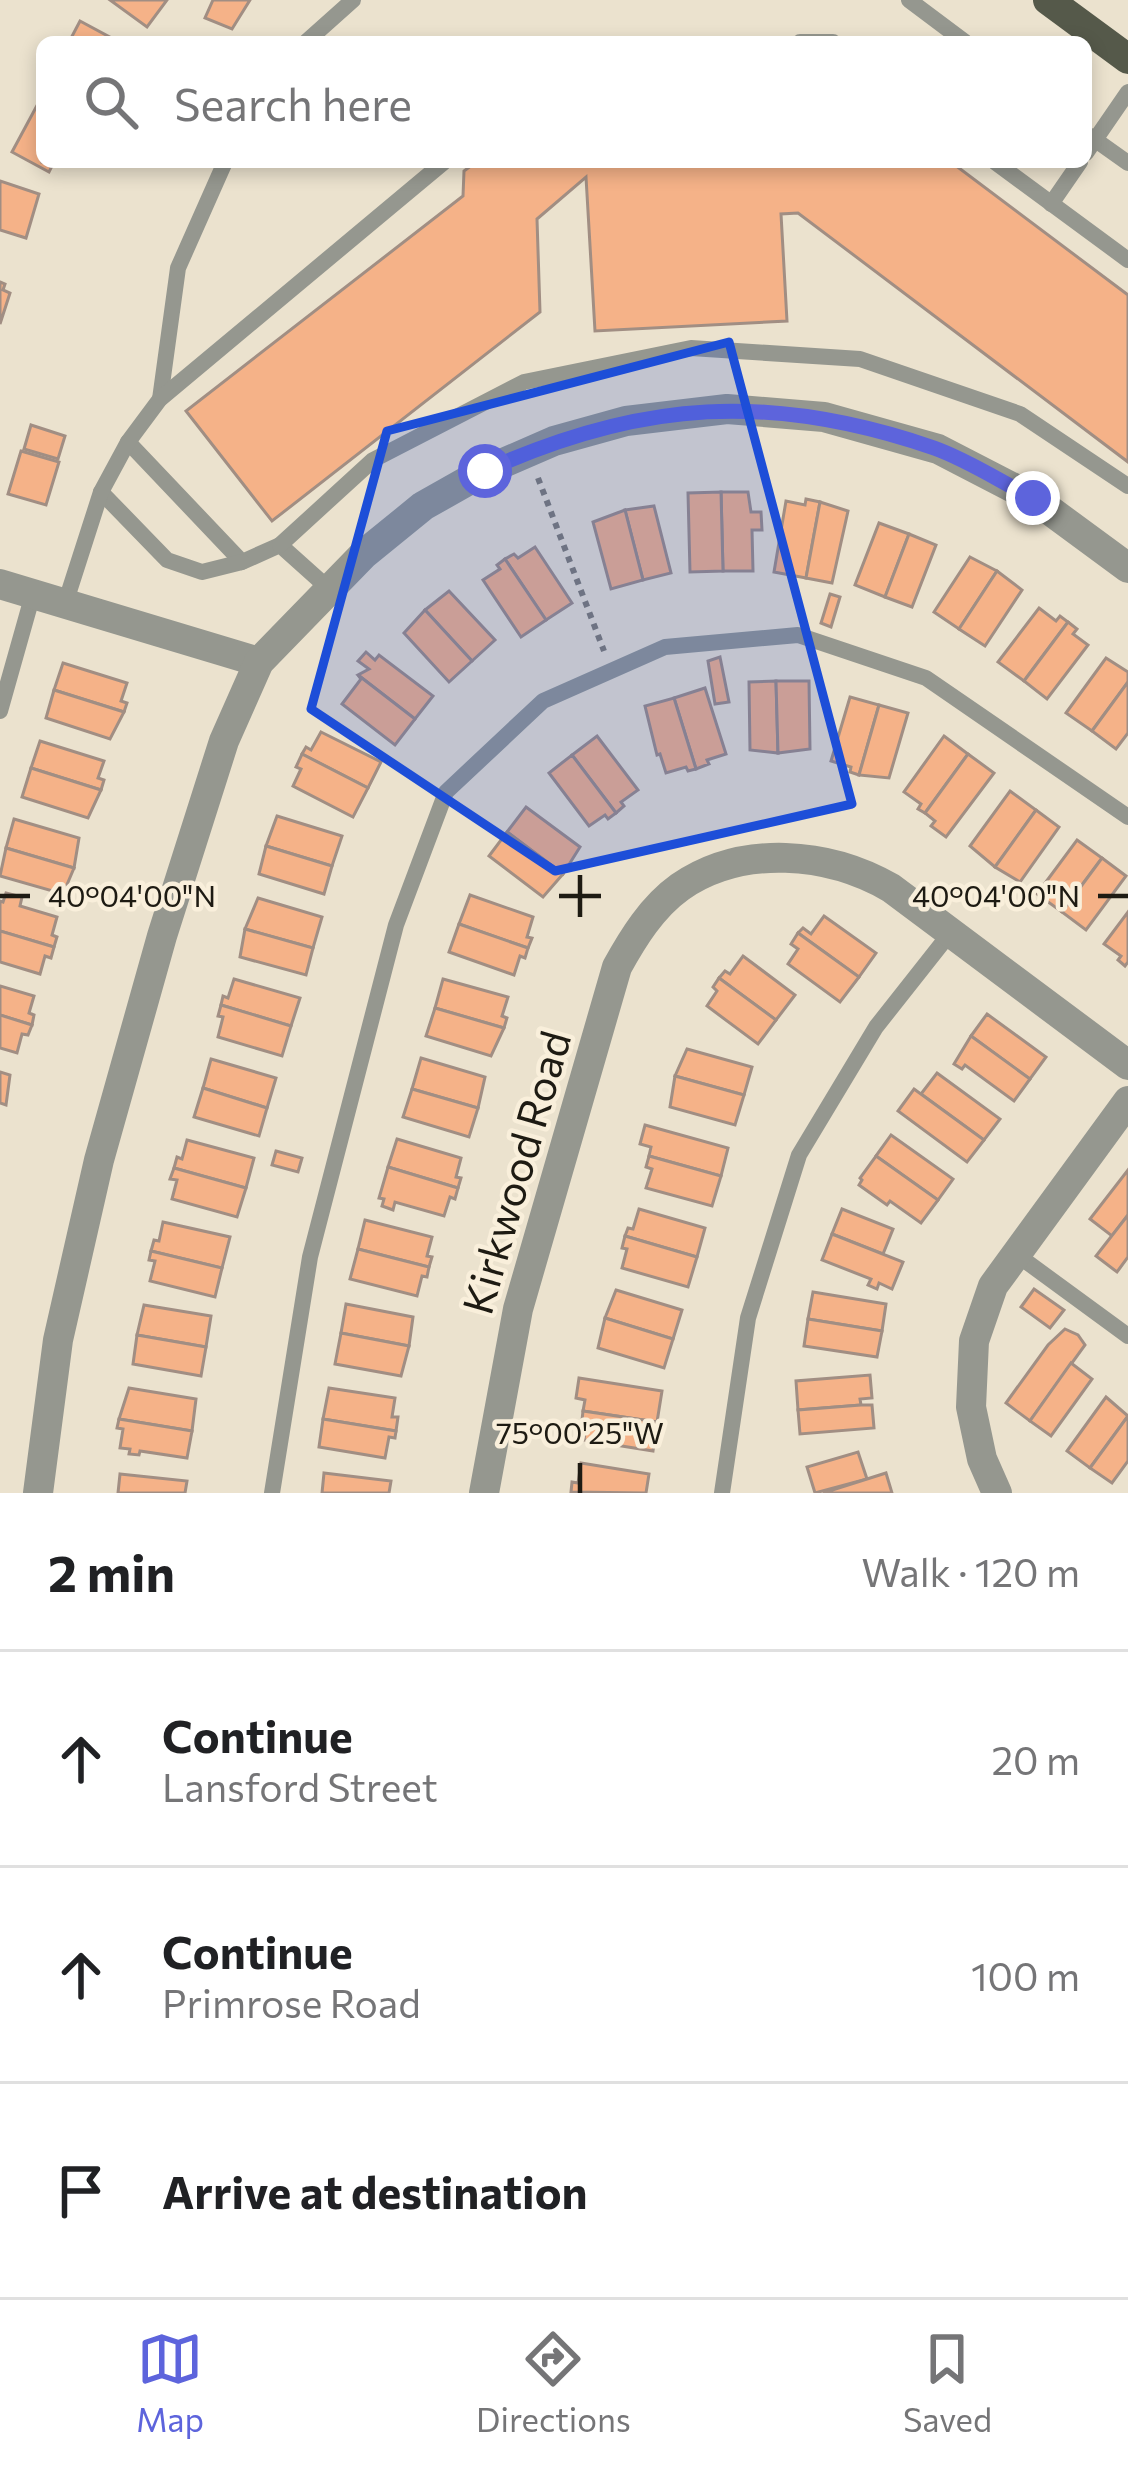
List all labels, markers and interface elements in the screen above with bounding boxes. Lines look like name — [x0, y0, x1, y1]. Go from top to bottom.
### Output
search box — [36, 36, 1092, 168]
icon: search — [78, 69, 144, 135]
text: Search here — [174, 75, 412, 130]
route start — [458, 444, 512, 498]
route end — [1006, 471, 1060, 525]
text: 40°04'00"N — [48, 876, 216, 913]
text: 40°04'00"N — [912, 876, 1080, 913]
street label: Kirkwood Road — [450, 1025, 580, 1319]
text: 75°00'25"W — [496, 1413, 664, 1450]
text: 2 min — [48, 1540, 175, 1603]
text: Walk · 120 m — [862, 1547, 1080, 1595]
text: Continue — [162, 1707, 353, 1762]
icon: ahead — [48, 1726, 114, 1792]
text: 20 m — [992, 1735, 1080, 1783]
text: Lansford Street — [162, 1762, 438, 1810]
text: Continue — [162, 1923, 353, 1978]
icon: ahead — [48, 1942, 114, 2008]
text: 100 m — [971, 1951, 1080, 1999]
text: Primrose Road — [162, 1978, 421, 2026]
icon: arrive — [48, 2158, 114, 2224]
text: Arrive at destination — [162, 2163, 588, 2218]
tab: Map — [136, 2326, 204, 2439]
tab: Directions — [476, 2326, 631, 2439]
tab: Saved — [903, 2326, 992, 2439]

